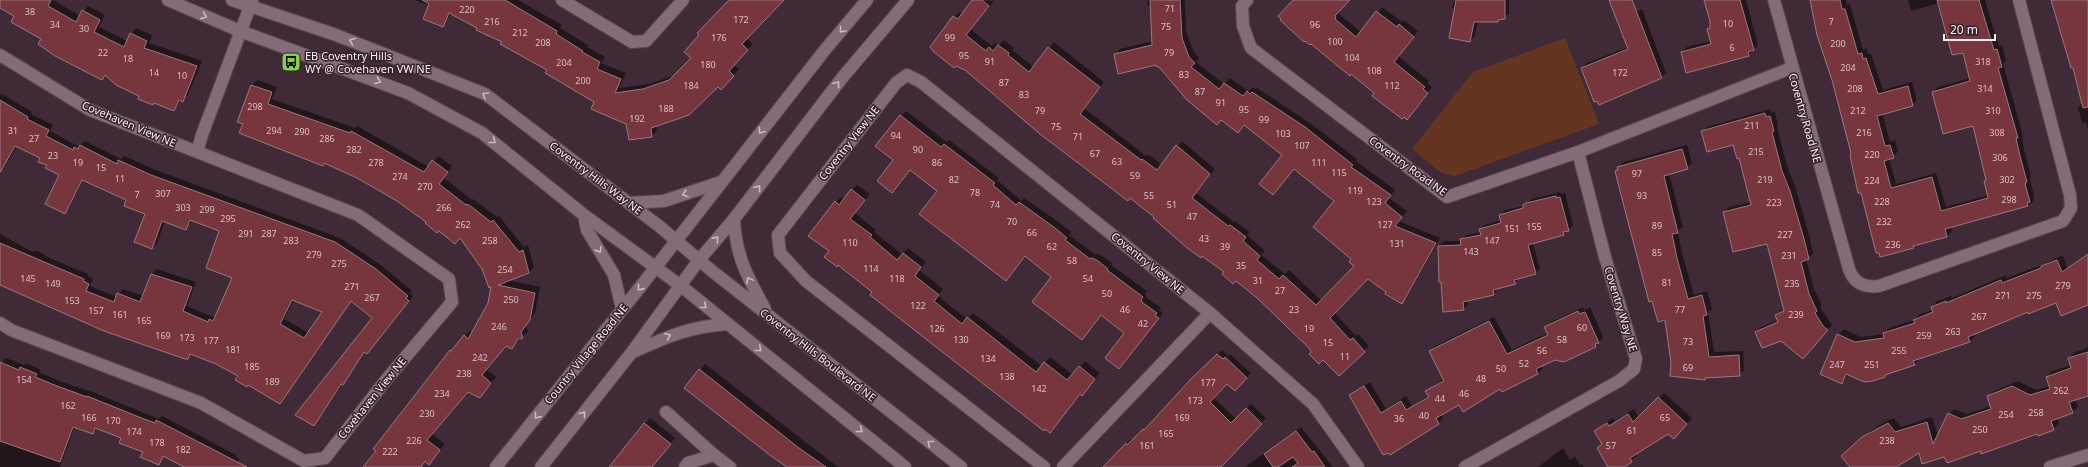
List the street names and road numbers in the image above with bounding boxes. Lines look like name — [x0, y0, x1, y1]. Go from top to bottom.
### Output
street label: Coventry Road NE — [1785, 71, 1825, 165]
street label: Covehaven View NE — [80, 97, 179, 150]
street label: Coventry View NE — [815, 102, 882, 183]
street label: Coventry Road NE — [1366, 132, 1450, 199]
street label: Coventry Hills Way NE — [547, 138, 646, 218]
street label: Coventry View NE — [1108, 228, 1188, 297]
street label: Coventry Way NE — [1601, 265, 1642, 353]
street label: Country Village Road NE — [540, 300, 631, 407]
street label: Coventry Hills Boulevard NE — [757, 305, 879, 405]
street label: Covehaven View NE — [334, 354, 409, 442]

